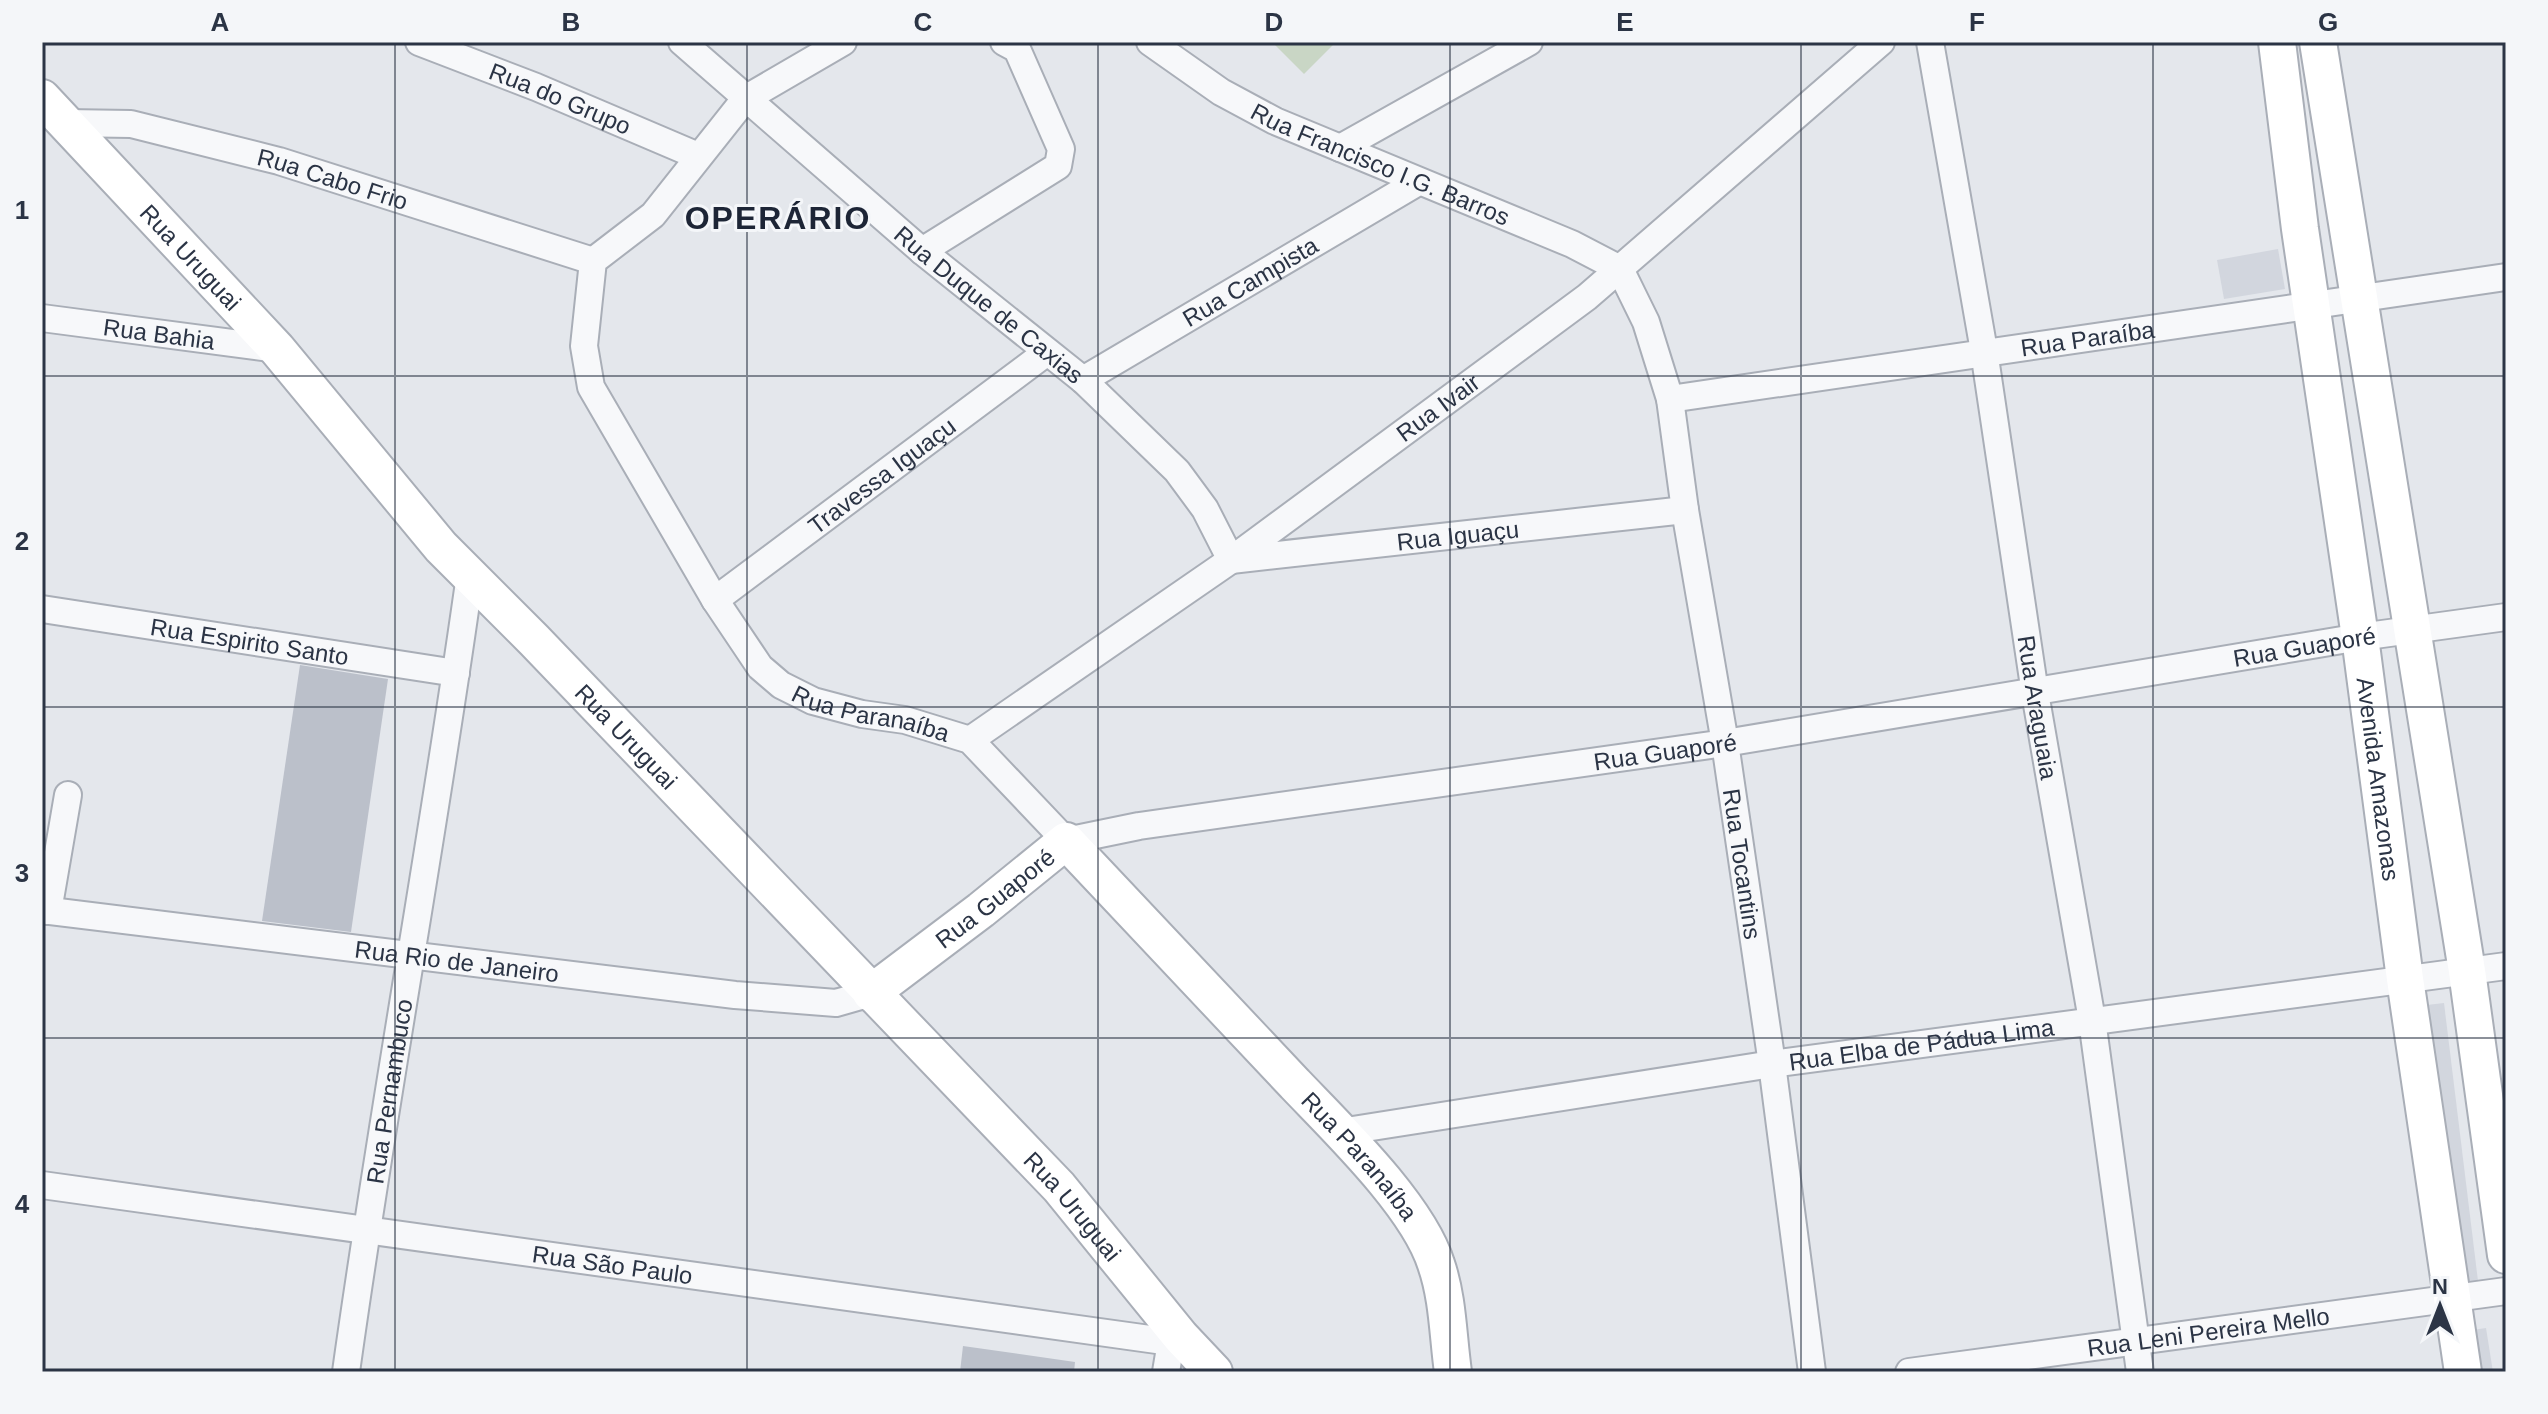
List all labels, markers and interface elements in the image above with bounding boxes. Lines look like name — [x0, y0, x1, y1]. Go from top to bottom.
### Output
text: A — [211, 7, 230, 37]
text: B — [562, 7, 580, 37]
text: C — [914, 7, 933, 37]
text: D — [1265, 7, 1283, 37]
text: E — [1616, 7, 1634, 37]
text: F — [1969, 7, 1985, 37]
text: G — [2318, 7, 2338, 37]
street label: Rua do Grupo — [486, 57, 635, 139]
street label: Rua Francisco I.G. Barros — [1247, 97, 1514, 230]
street label: Rua Cabo Frio — [255, 143, 411, 215]
text: 1 — [15, 195, 29, 225]
street label: Rua Uruguai — [135, 199, 247, 316]
district label: OPERÁRIO — [685, 200, 871, 236]
street label: Rua Duque de Caxias — [889, 220, 1089, 389]
street label: Rua Campista — [1178, 231, 1323, 332]
street label: Rua Bahia — [102, 313, 217, 354]
street label: Rua Paraíba — [2019, 315, 2157, 361]
street label: Rua Ivair — [1391, 368, 1484, 447]
street label: Travessa Iguaçu — [803, 412, 960, 539]
street label: Rua Iguaçu — [1395, 515, 1520, 555]
text: 2 — [15, 526, 29, 556]
street label: Rua Espirito Santo — [149, 612, 351, 670]
street label: Rua Guaporé — [2231, 621, 2377, 671]
street label: Rua Araguaia — [2013, 633, 2063, 782]
street label: Avenida Amazonas — [2352, 676, 2405, 882]
street label: Rua Uruguai — [570, 678, 683, 794]
street label: Rua Paranaíba — [788, 679, 954, 747]
street label: Rua Guaporé — [1592, 728, 1739, 775]
street label: Rua Tocantins — [1718, 787, 1767, 941]
street label: Rua Guaporé — [930, 843, 1060, 953]
text: 3 — [15, 858, 29, 888]
street label: Rua Rio de Janeiro — [353, 935, 561, 987]
street label: Rua Pernambuco — [361, 997, 417, 1186]
street label: Rua Elba de Pádua Lima — [1787, 1013, 2056, 1075]
street label: Rua Paranaíba — [1296, 1086, 1424, 1225]
street label: Rua Uruguai — [1019, 1146, 1127, 1266]
text: 4 — [15, 1189, 30, 1219]
street label: Rua São Paulo — [531, 1240, 694, 1289]
north arrow — [2400, 1266, 2480, 1346]
text: N — [2432, 1274, 2448, 1299]
street label: Rua Leni Pereira Mello — [2085, 1302, 2331, 1361]

